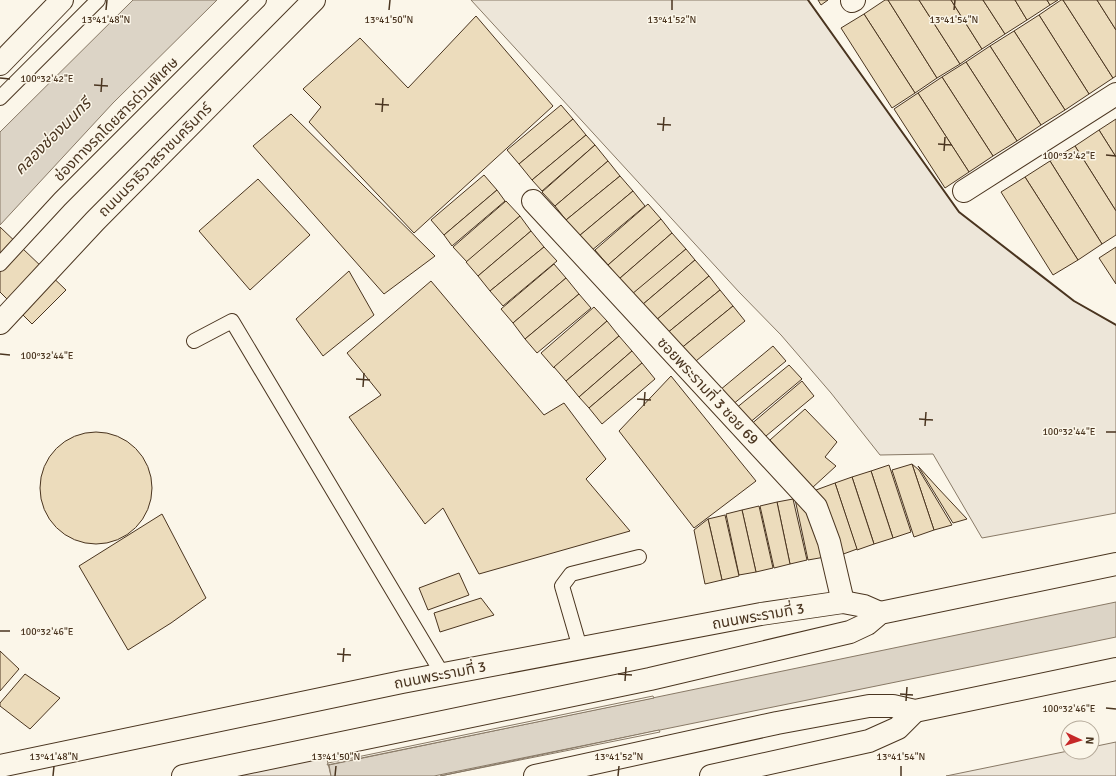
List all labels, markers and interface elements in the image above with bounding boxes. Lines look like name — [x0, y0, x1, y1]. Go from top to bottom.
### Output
text: 13°41'48"N — [82, 14, 130, 26]
text: 13°41'50"N — [365, 14, 413, 26]
text: 13°41'52"N — [648, 14, 696, 26]
text: 13°41'54"N — [930, 14, 978, 26]
street label: ช่องทางรถโดยสารด่วนพิเศษ — [50, 53, 182, 185]
text: 100°32'42"E — [20, 73, 74, 85]
water label: คลองช่องนนทรี — [10, 92, 97, 179]
street label: ถนนนราธิวาสราชนครินทร์ — [94, 99, 216, 221]
text: 100°32'42"E — [1042, 150, 1096, 162]
street label: ซอยพระรามที่ 3 ซอย 69 — [654, 332, 764, 449]
text: 100°32'44"E — [20, 350, 74, 362]
text: 100°32'44"E — [1042, 426, 1096, 438]
street label: ถนนพระรามที่ 3 — [710, 597, 806, 633]
text: 100°32'46"E — [20, 626, 74, 638]
street label: ถนนพระรามที่ 3 — [392, 655, 488, 693]
text: 100°32'46"E — [1042, 703, 1096, 715]
north arrow — [1060, 720, 1100, 760]
text: N — [1083, 736, 1096, 745]
text: 13°41'48"N — [30, 751, 78, 763]
text: 13°41'50"N — [312, 751, 360, 763]
text: 13°41'52"N — [595, 751, 643, 763]
text: 13°41'54"N — [877, 751, 925, 763]

